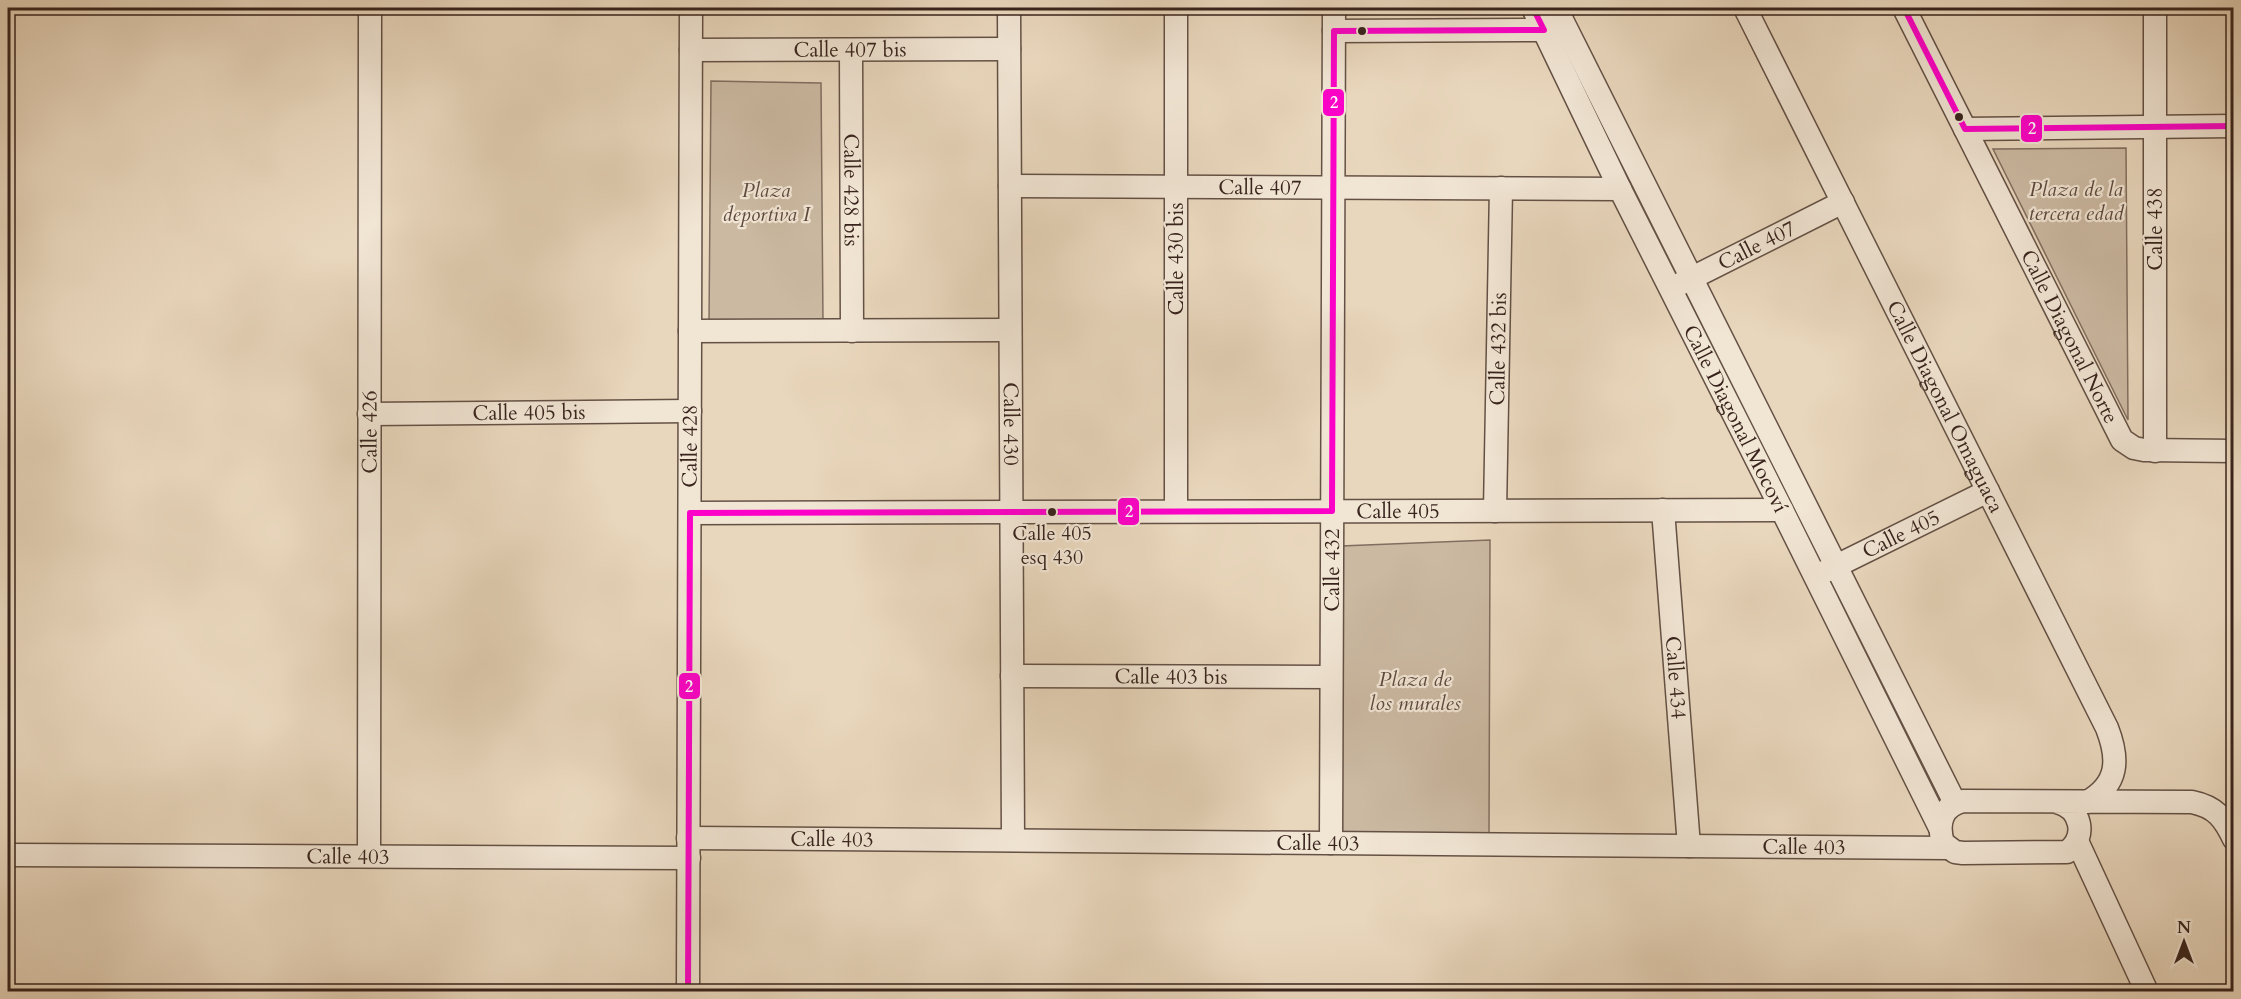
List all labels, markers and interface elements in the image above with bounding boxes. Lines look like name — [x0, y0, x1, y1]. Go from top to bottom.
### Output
unlabelled marker — [1356, 25, 1368, 37]
street label: Calle 407 bis — [793, 35, 907, 64]
line badge: 2 — [1322, 88, 1345, 117]
text: 2 — [1330, 92, 1338, 114]
unlabelled marker — [1953, 111, 1965, 123]
line badge: 2 — [2020, 114, 2043, 143]
text: 2 — [2028, 118, 2036, 140]
street label: Calle 428 bis — [837, 133, 866, 247]
street label: Calle 407 — [1218, 173, 1302, 202]
park label: Plaza de la tercera edad — [2029, 175, 2124, 228]
park label: Plaza deportiva I — [722, 176, 812, 229]
street label: Calle 438 — [2141, 187, 2170, 271]
street label: Calle 430 bis — [1162, 202, 1191, 316]
street label: Calle 407 — [1713, 214, 1801, 277]
street label: Calle Diagonal Norte — [2014, 245, 2126, 428]
street label: Calle 432 bis — [1482, 292, 1514, 406]
street label: Calle Diagonal Omaguaca — [1880, 295, 2011, 518]
street label: Calle Diagonal Mocoví — [1676, 320, 1795, 518]
street label: Calle 430 — [996, 382, 1026, 466]
street label: Calle 426 — [355, 390, 384, 474]
street label: Calle 405 bis — [472, 397, 586, 428]
street label: Calle 428 — [675, 404, 704, 488]
street label: Calle 405 — [1356, 496, 1440, 526]
line badge: 2 — [1117, 497, 1140, 526]
text: 2 — [1125, 501, 1133, 523]
street label: Calle 405 — [1857, 503, 1945, 565]
marker: Calle 405 esq 430 — [1046, 506, 1058, 518]
place label: Calle 405 esq 430 — [1012, 520, 1092, 571]
street label: Calle 432 — [1317, 528, 1347, 612]
street label: Calle 434 — [1658, 635, 1694, 720]
street label: Calle 403 bis — [1114, 662, 1228, 691]
park label: Plaza de los murales — [1369, 665, 1461, 718]
line badge: 2 — [678, 672, 701, 700]
text: 2 — [685, 676, 693, 698]
street label: Calle 403 — [790, 824, 874, 854]
street label: Calle 403 — [1276, 828, 1360, 858]
street label: Calle 403 — [1762, 832, 1846, 862]
street label: Calle 403 — [306, 842, 390, 871]
north arrow — [2154, 912, 2214, 972]
text: N — [2177, 917, 2191, 939]

